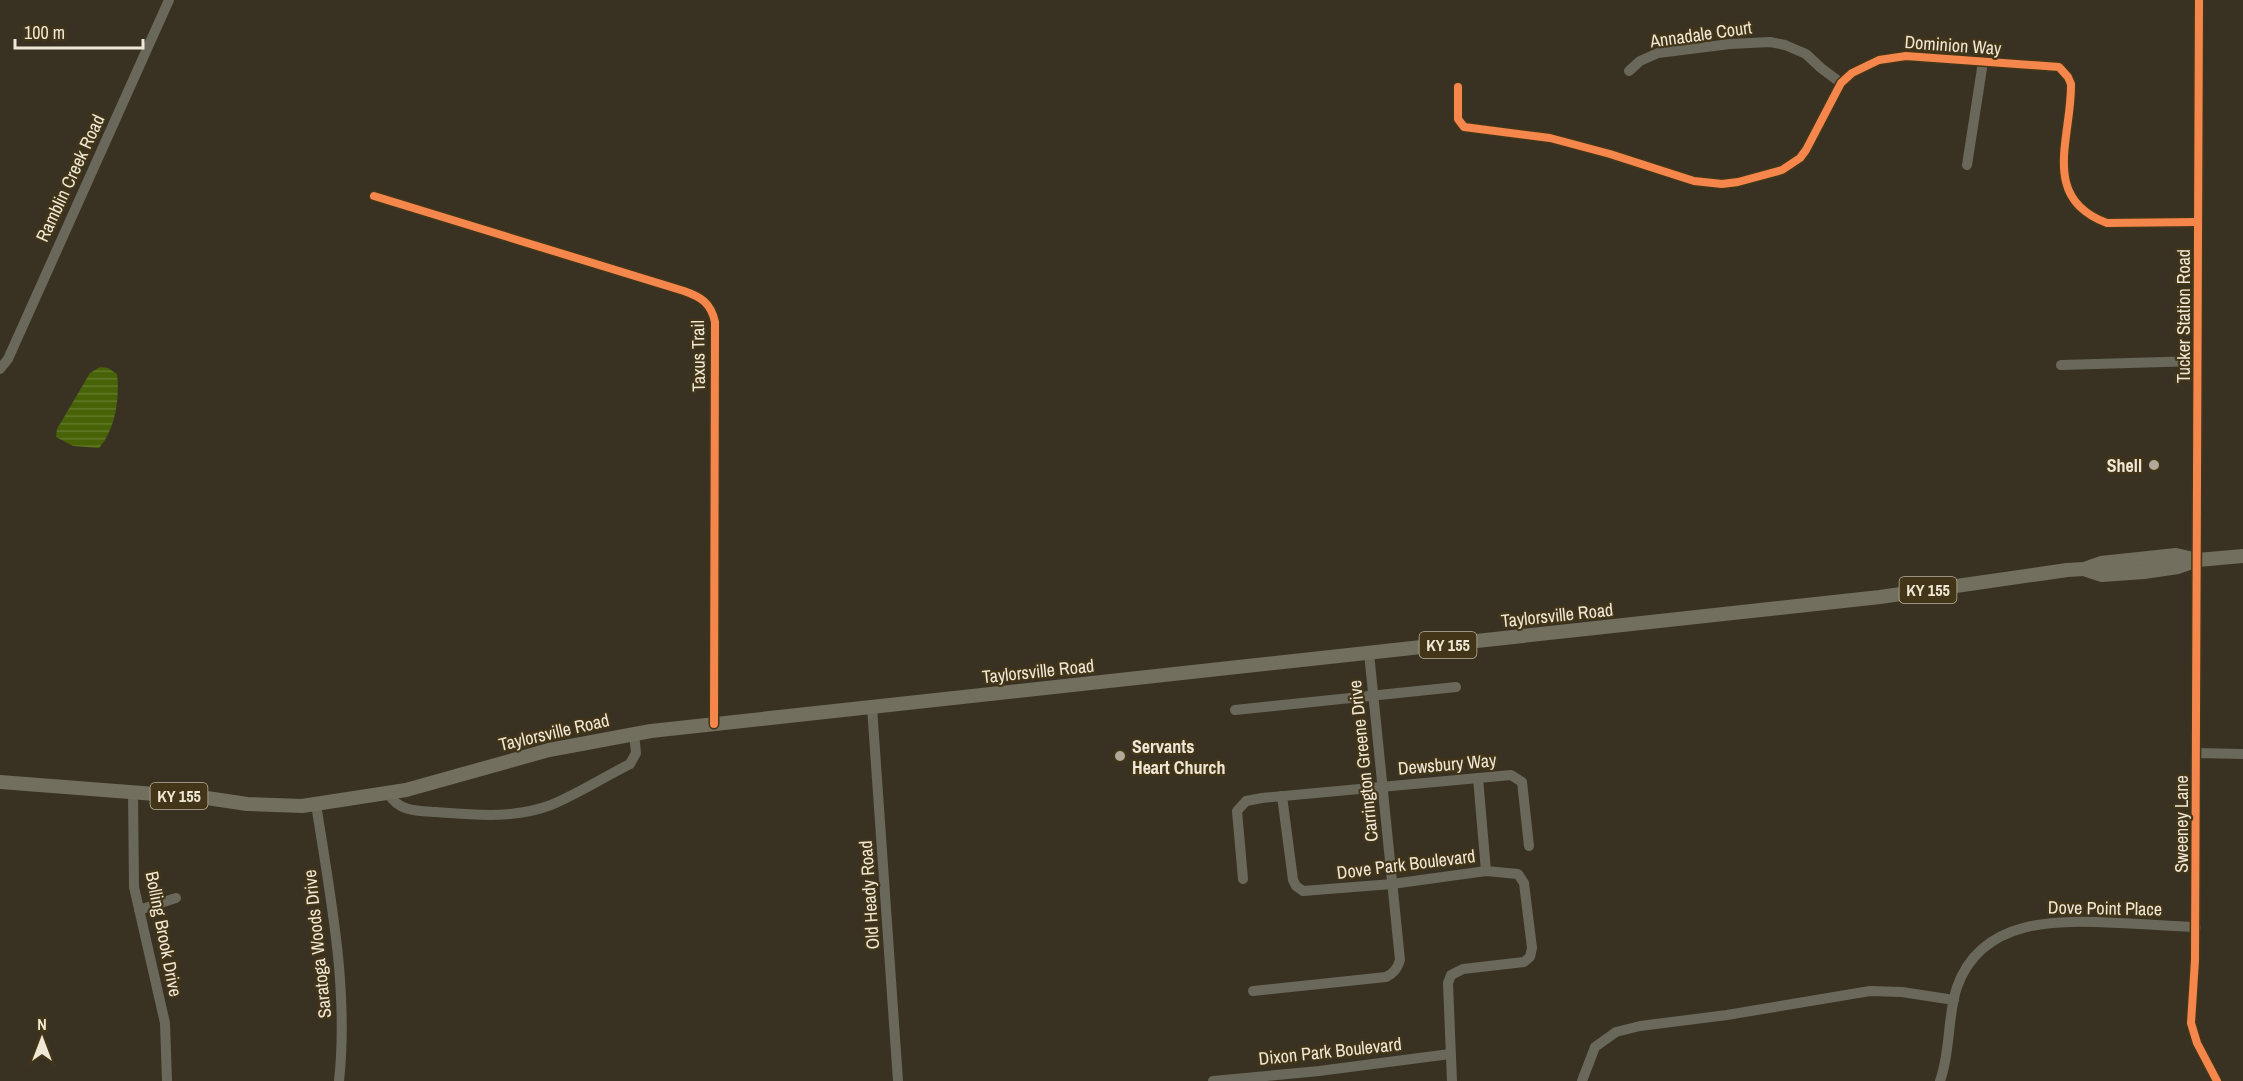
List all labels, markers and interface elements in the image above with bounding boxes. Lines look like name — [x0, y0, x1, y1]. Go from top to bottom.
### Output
scale bar — [15, 12, 142, 50]
street label: Annadale Court — [1647, 14, 1754, 54]
text: 100 m — [24, 20, 65, 45]
street label: Dominion Way — [1904, 29, 2003, 61]
street label: Ramblin Creek Road — [30, 110, 110, 246]
street label: Tucker Station Road — [2171, 249, 2196, 383]
street label: Taxus Trail — [685, 320, 711, 392]
place label: Shell — [2107, 453, 2142, 478]
marker: Shell — [2147, 458, 2161, 472]
road number: KY 155 — [1900, 577, 1956, 603]
street label: Taylorsville Road — [1500, 597, 1614, 633]
road number: KY 155 — [1420, 632, 1476, 658]
street label: Taylorsville Road — [981, 653, 1095, 689]
street label: Carrington Greene Drive — [1342, 679, 1384, 843]
street label: Taylorsville Road — [496, 707, 612, 757]
place label: Servants Heart Church — [1132, 734, 1226, 780]
street label: Dewsbury Way — [1397, 747, 1498, 781]
marker: Servants Heart Church — [1113, 749, 1127, 763]
street label: Sweeney Lane — [2169, 775, 2194, 873]
road number: KY 155 — [150, 783, 207, 809]
street label: Old Heady Road — [853, 840, 885, 950]
street label: Dove Park Boulevard — [1335, 843, 1477, 885]
street label: Bolling Brook Drive — [140, 869, 188, 999]
street label: Saratoga Woods Drive — [297, 869, 337, 1019]
street label: Dove Point Place — [2048, 895, 2162, 921]
north arrow — [12, 1009, 72, 1069]
text: N — [37, 1013, 47, 1035]
street label: Dixon Park Boulevard — [1257, 1031, 1403, 1071]

